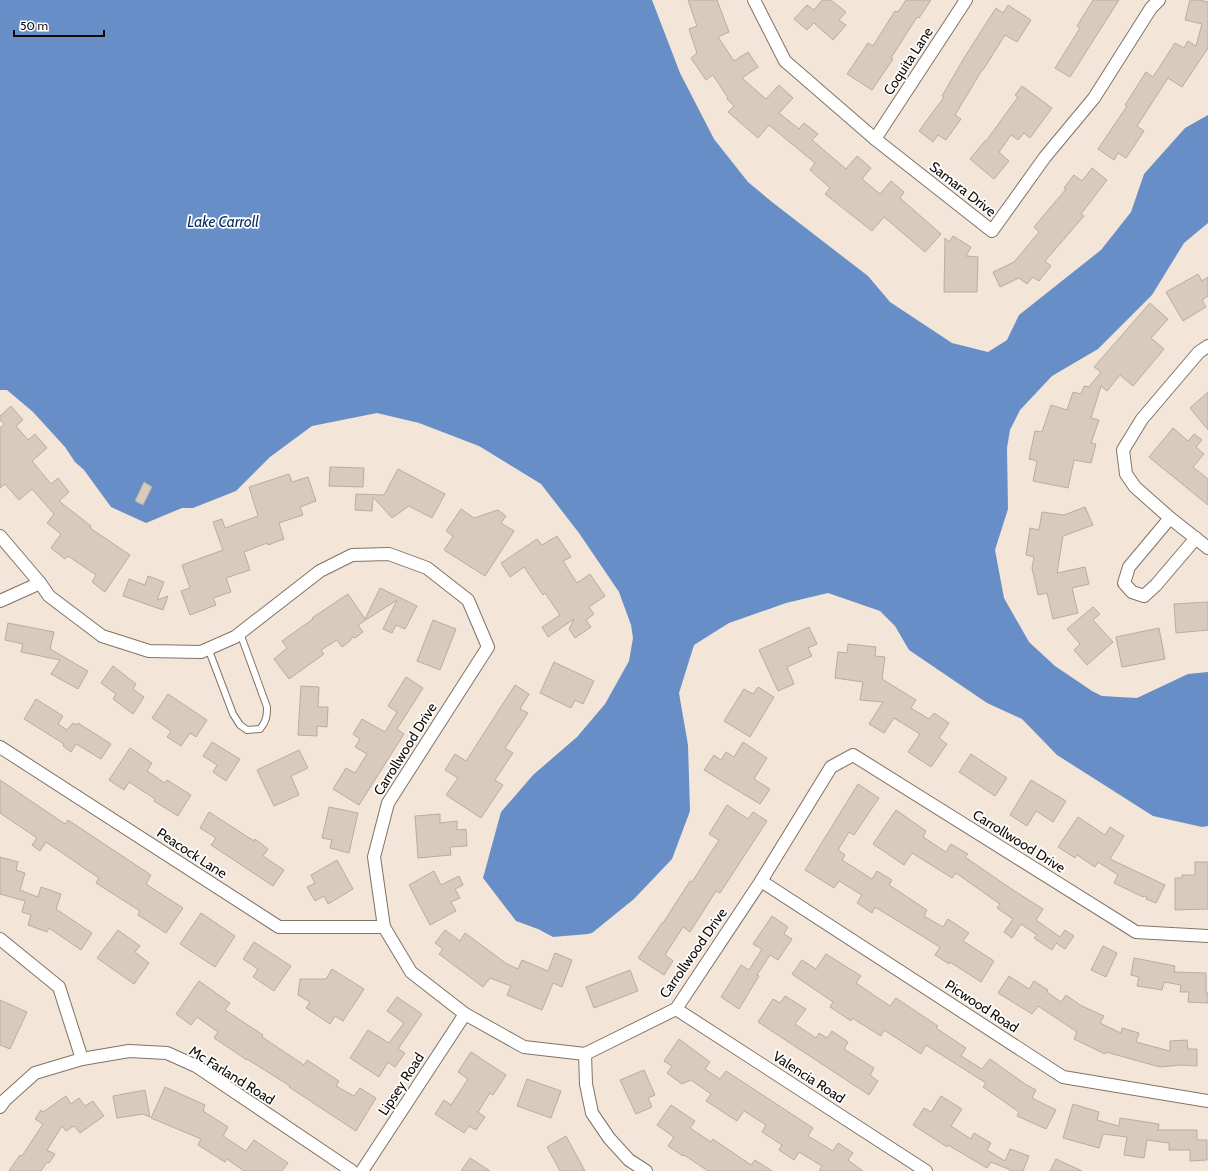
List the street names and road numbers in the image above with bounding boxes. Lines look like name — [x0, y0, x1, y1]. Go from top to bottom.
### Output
street label: Coquita Lane — [879, 24, 937, 98]
street label: Samara Drive — [926, 157, 1000, 221]
street label: Carrollwood Drive — [369, 699, 441, 799]
street label: Carrollwood Drive — [969, 805, 1069, 877]
street label: Peacock Lane — [153, 824, 231, 882]
street label: Carrollwood Drive — [655, 904, 731, 1002]
street label: Picwood Road — [942, 976, 1022, 1036]
street label: Mc Farland Road — [186, 1042, 278, 1108]
street label: Valencia Road — [770, 1047, 848, 1107]
street label: Lipsey Road — [374, 1049, 428, 1119]

